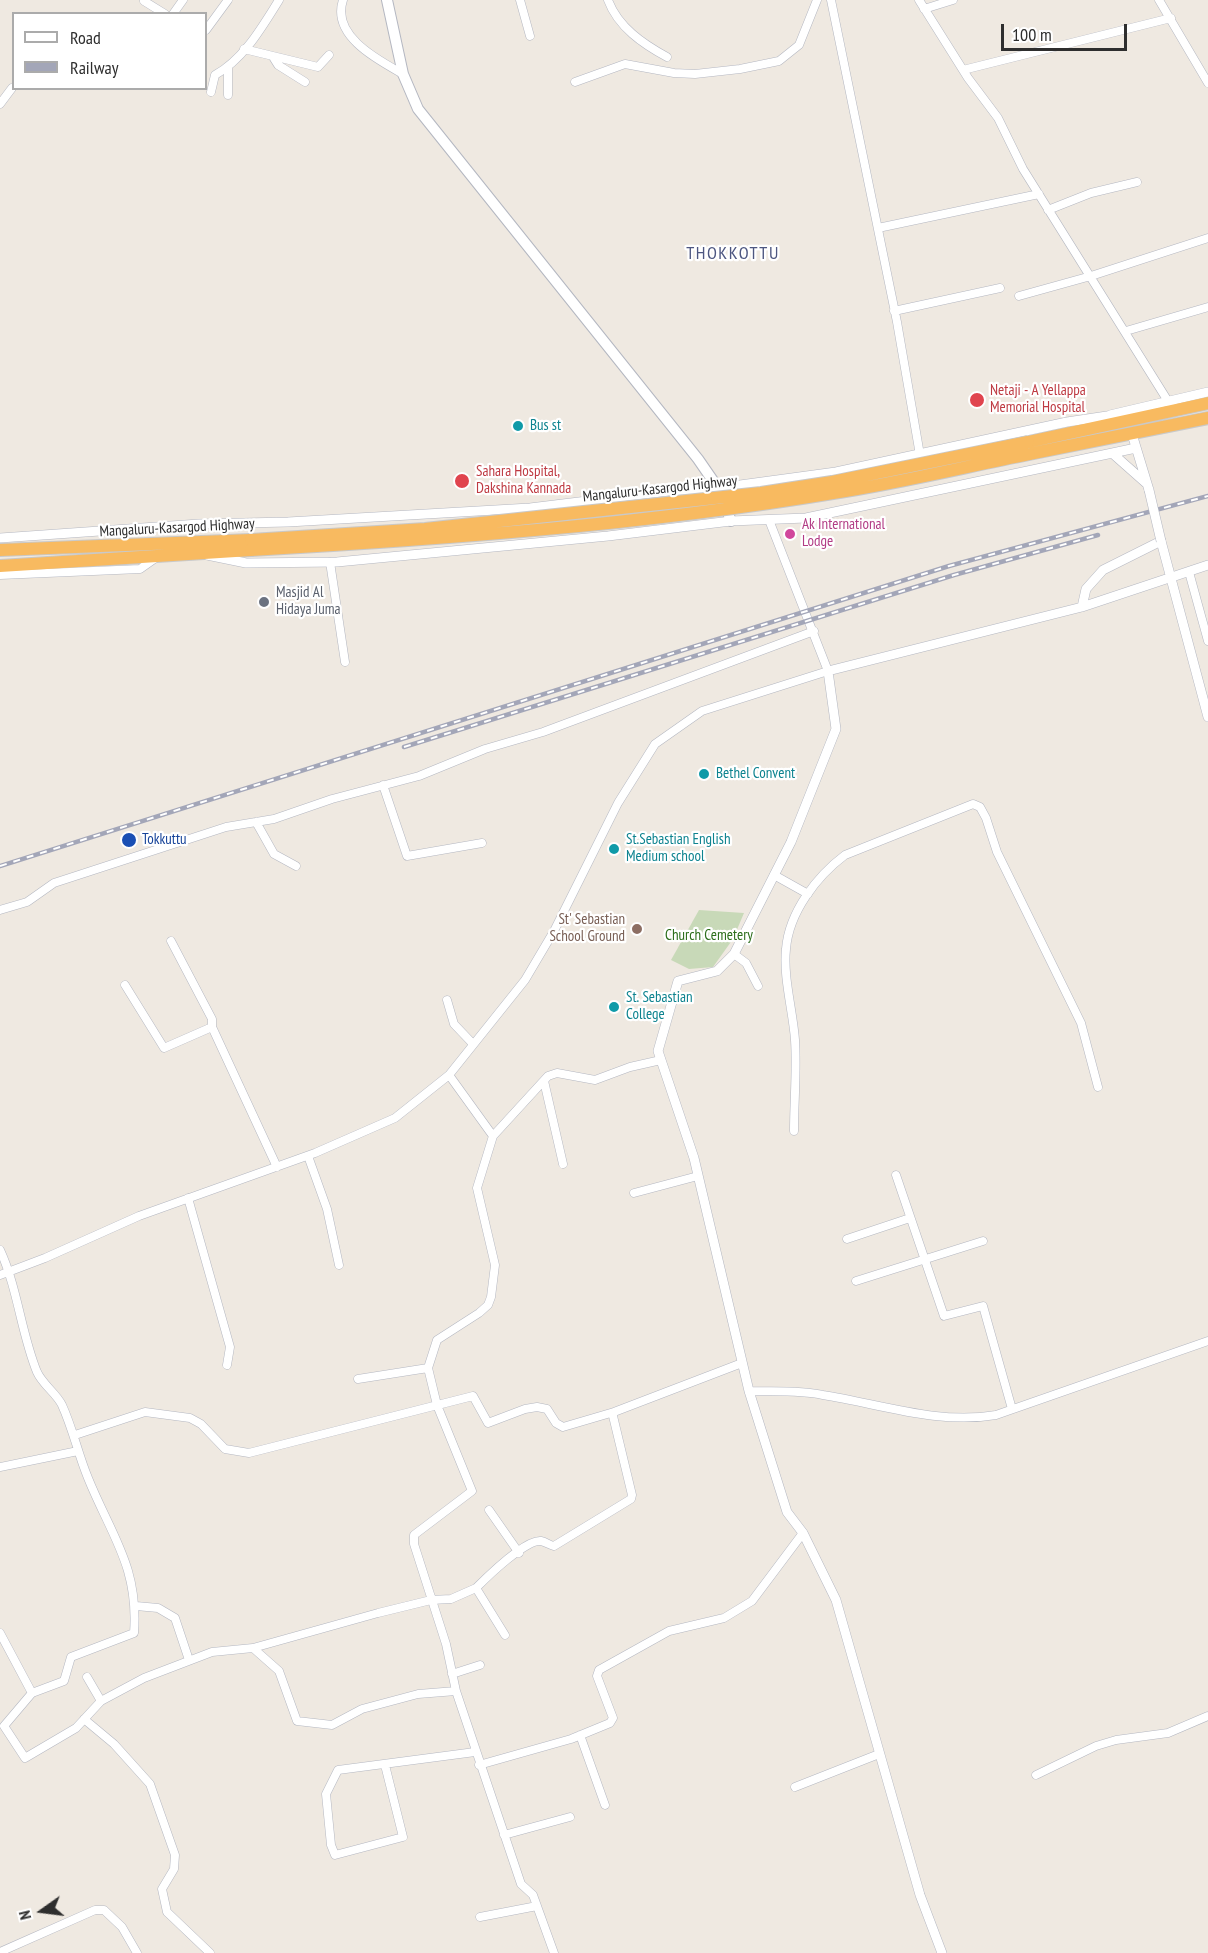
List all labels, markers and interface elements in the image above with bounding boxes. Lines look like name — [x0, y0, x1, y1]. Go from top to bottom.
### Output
legend — [12, 12, 207, 90]
scale bar — [1004, 12, 1130, 50]
text: 100 m — [1012, 23, 1052, 46]
text: Road — [70, 26, 101, 49]
text: Railway — [70, 56, 119, 79]
district label: THOKKOTTU — [686, 243, 780, 265]
place label: Netaji - A Yellappa Memorial Hospital — [990, 382, 1086, 417]
marker: Netaji - A Yellappa Memorial Hospital — [968, 391, 986, 409]
place label: Bus st — [530, 417, 561, 435]
marker: Bus st — [511, 419, 525, 433]
place label: Sahara Hospital, Dakshina Kannada — [476, 463, 571, 498]
marker: Sahara Hospital, Dakshina Kannada — [453, 472, 471, 490]
street label: Mangaluru-Kasargod Highway — [582, 472, 738, 506]
street label: Mangaluru-Kasargod Highway — [99, 515, 255, 541]
place label: Ak International Lodge — [802, 516, 885, 551]
marker: Ak International Lodge — [783, 527, 797, 541]
place label: Masjid Al Hidaya Juma — [276, 584, 340, 619]
marker: Masjid Al Hidaya Juma — [257, 595, 271, 609]
place label: Bethel Convent — [716, 765, 795, 783]
marker: Bethel Convent — [697, 767, 711, 781]
marker: Tokkuttu — [120, 831, 138, 849]
place label: Tokkuttu — [142, 831, 187, 849]
place label: St.Sebastian English Medium school — [626, 831, 730, 866]
marker: St.Sebastian English Medium school — [607, 842, 621, 856]
place label: St' Sebastian School Ground — [549, 911, 625, 946]
marker: St' Sebastian School Ground — [630, 922, 644, 936]
park label: Church Cemetery — [665, 927, 753, 945]
place label: St. Sebastian College — [626, 989, 693, 1024]
marker: St. Sebastian College — [607, 1000, 621, 1014]
north arrow — [12, 1881, 72, 1941]
text: N — [14, 1909, 35, 1922]

